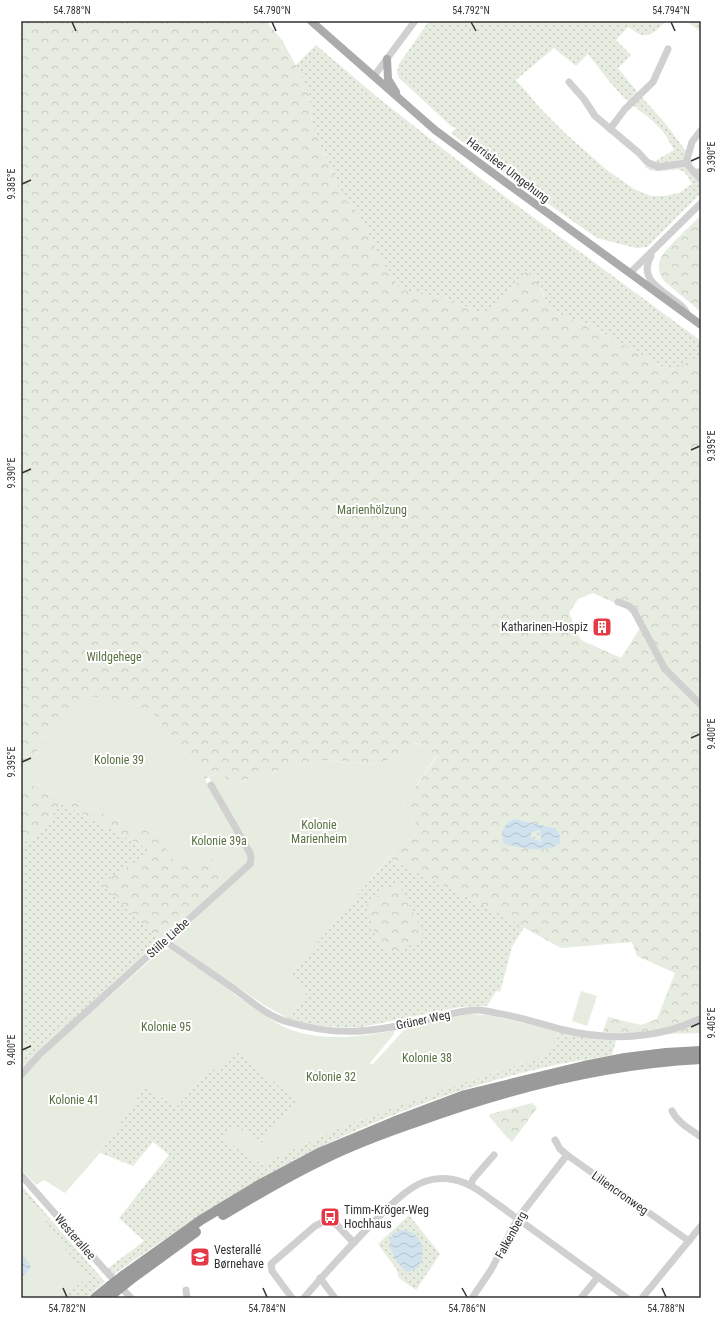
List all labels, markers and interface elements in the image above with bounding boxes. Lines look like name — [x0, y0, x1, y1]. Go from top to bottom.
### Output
text: 54.788°N — [53, 5, 91, 16]
text: 54.790°N — [253, 5, 291, 16]
text: 54.792°N — [452, 5, 490, 16]
text: 54.794°N — [652, 5, 690, 16]
street label: Harrisleer Umgehung — [464, 134, 552, 206]
text: 9.390°E — [706, 141, 717, 173]
text: 9.385°E — [6, 168, 17, 200]
text: 9.395°E — [706, 430, 717, 462]
text: 9.390°E — [6, 457, 17, 489]
park label: Marienhölzung — [337, 503, 407, 517]
building icon: Katharinen-Hospiz — [591, 616, 613, 638]
place label: Katharinen-Hospiz — [501, 620, 588, 634]
park label: Wildgehege — [86, 650, 142, 664]
text: 9.400°E — [706, 718, 717, 750]
text: 9.395°E — [6, 746, 17, 778]
park label: Kolonie 39 — [94, 753, 144, 767]
park label: Kolonie Marienheim — [291, 818, 347, 846]
park label: Kolonie 39a — [191, 834, 247, 848]
street label: Stille Liebe — [144, 915, 192, 961]
street label: Grüner Weg — [395, 1007, 451, 1033]
text: 9.405°E — [706, 1007, 717, 1039]
park label: Kolonie 95 — [141, 1020, 191, 1034]
text: 9.400°E — [6, 1034, 17, 1066]
park label: Kolonie 38 — [402, 1051, 452, 1065]
park label: Kolonie 32 — [306, 1070, 356, 1084]
park label: Kolonie 41 — [49, 1093, 99, 1107]
street label: Liliencronweg — [589, 1168, 651, 1218]
place label: Timm-Kröger-Weg Hochhaus — [344, 1203, 429, 1231]
bus stop icon: Timm-Kröger-Weg Hochhaus — [319, 1206, 341, 1228]
street label: Falkenberg — [492, 1209, 530, 1261]
street label: Westerallee — [52, 1212, 99, 1263]
place label: Vesterallé Børnehave — [214, 1243, 264, 1271]
school or university icon: Vesterallé Børnehave — [189, 1246, 211, 1268]
text: 54.782°N — [48, 1303, 86, 1314]
text: 54.784°N — [248, 1303, 286, 1314]
text: 54.786°N — [448, 1303, 486, 1314]
text: 54.788°N — [647, 1303, 685, 1314]

